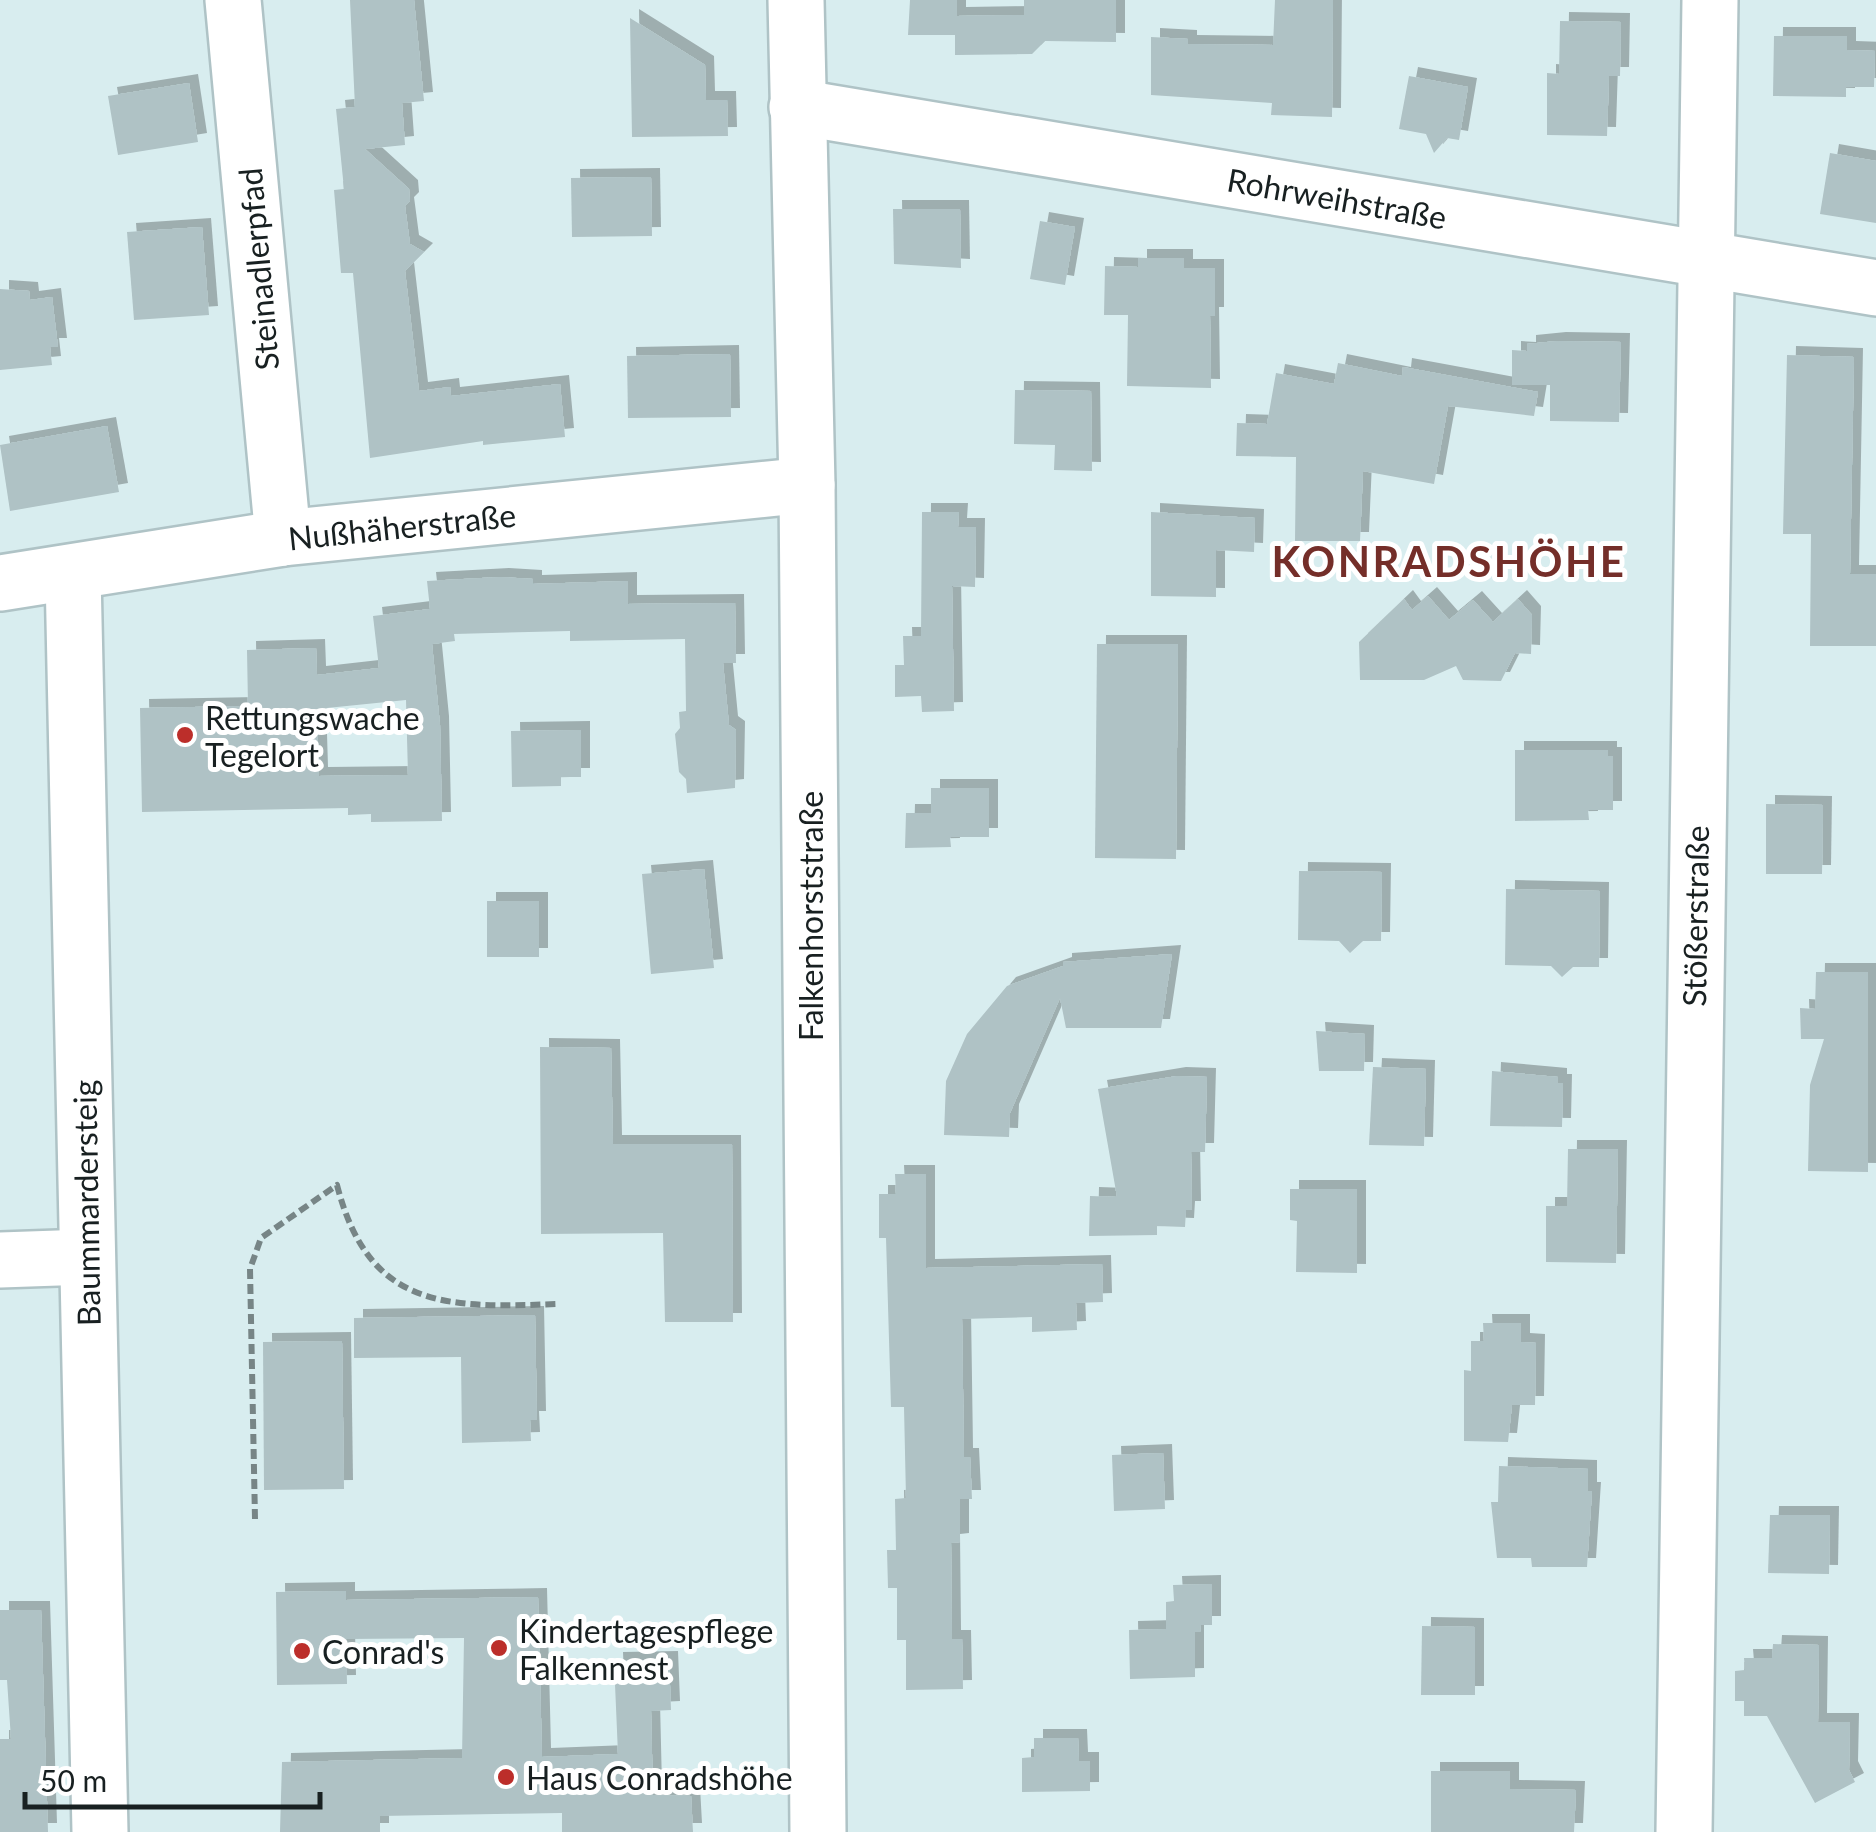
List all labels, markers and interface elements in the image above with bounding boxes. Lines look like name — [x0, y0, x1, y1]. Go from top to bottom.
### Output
street label: Rohrweihstraße — [1224, 160, 1450, 236]
street label: Steinadlerpfad — [230, 166, 286, 372]
street label: Nußhäherstraße — [286, 495, 518, 557]
district label: KONRADSHÖHE — [1272, 536, 1627, 586]
place label: Rettungswache Tegelort — [205, 698, 420, 774]
marker: Rettungswache Tegelort — [174, 724, 196, 746]
street label: Falkenhorststraße — [791, 791, 830, 1041]
street label: Stößerstraße — [1674, 825, 1716, 1007]
street label: Baummardersteig — [64, 1079, 108, 1327]
place label: Kindertagespflege Falkennest — [519, 1611, 773, 1687]
place label: Conrad's — [322, 1632, 444, 1671]
marker: Kindertagespflege Falkennest — [488, 1637, 510, 1659]
marker: Conrad's — [291, 1640, 313, 1662]
scale bar — [25, 1747, 320, 1809]
place label: Haus Conradshöhe — [526, 1758, 793, 1797]
text: 50 m — [40, 1762, 107, 1798]
marker: Haus Conradshöhe — [495, 1766, 517, 1788]

